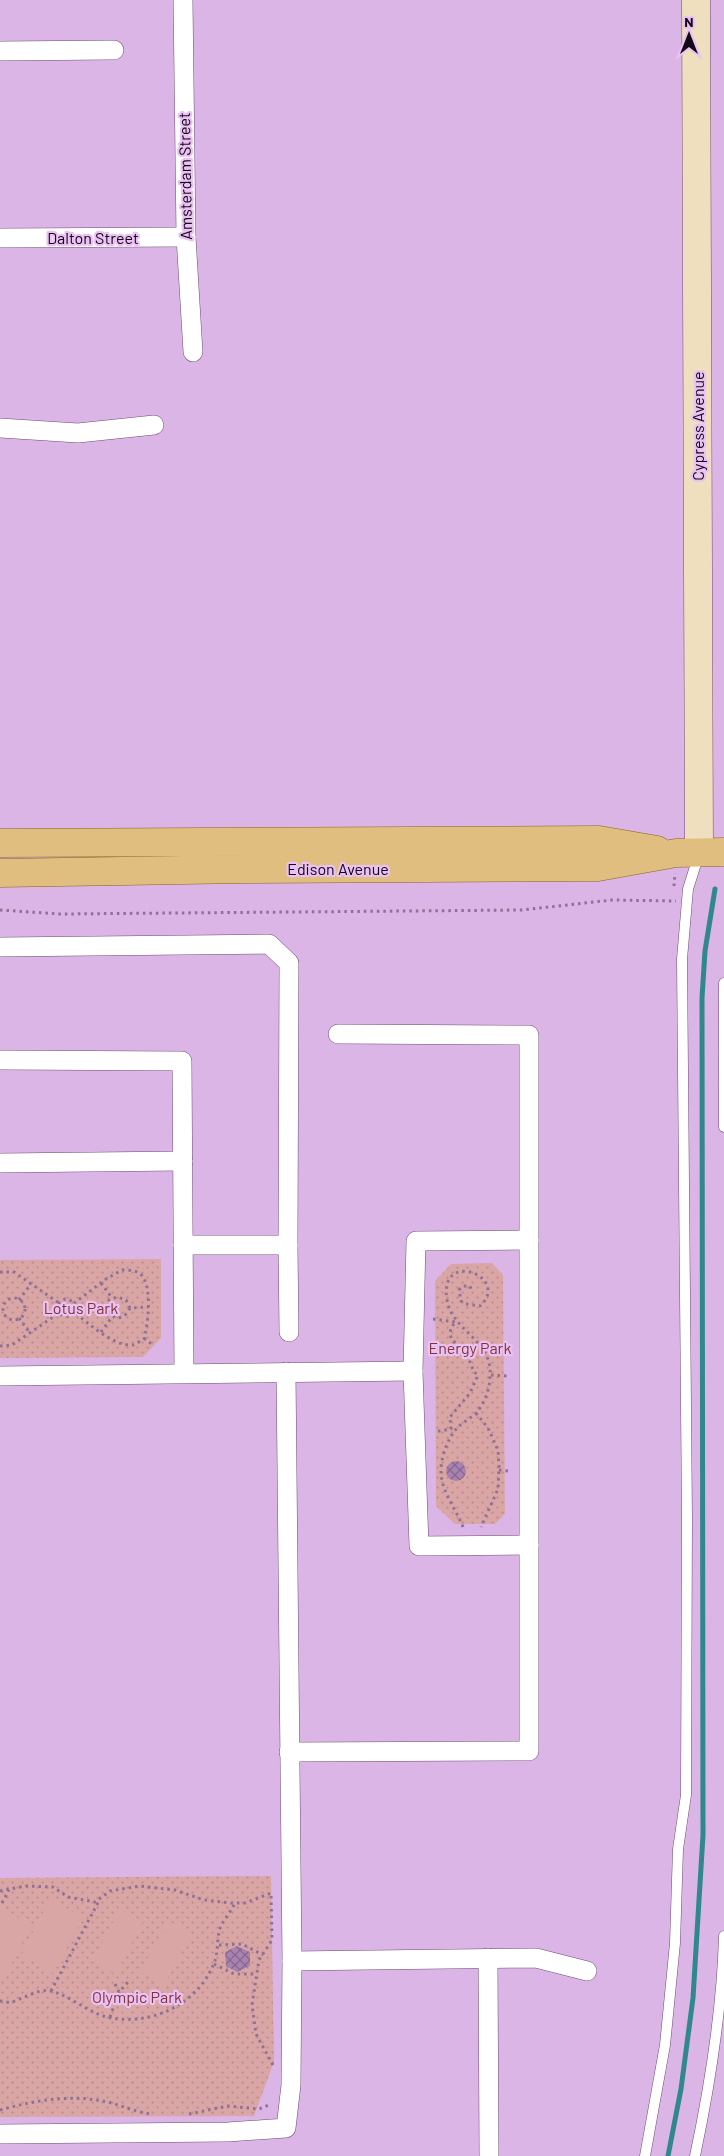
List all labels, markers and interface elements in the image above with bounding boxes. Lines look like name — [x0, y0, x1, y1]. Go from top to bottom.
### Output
north arrow — [664, 10, 714, 60]
text: N — [684, 13, 694, 30]
street label: Amsterdam Street — [174, 112, 195, 240]
street label: Dalton Street — [47, 228, 139, 247]
street label: Cypress Avenue — [688, 371, 707, 481]
street label: Edison Avenue — [287, 859, 389, 878]
park label: Lotus Park — [44, 1298, 118, 1317]
park label: Energy Park — [429, 1338, 511, 1357]
park label: Olympic Park — [92, 1987, 182, 2006]

